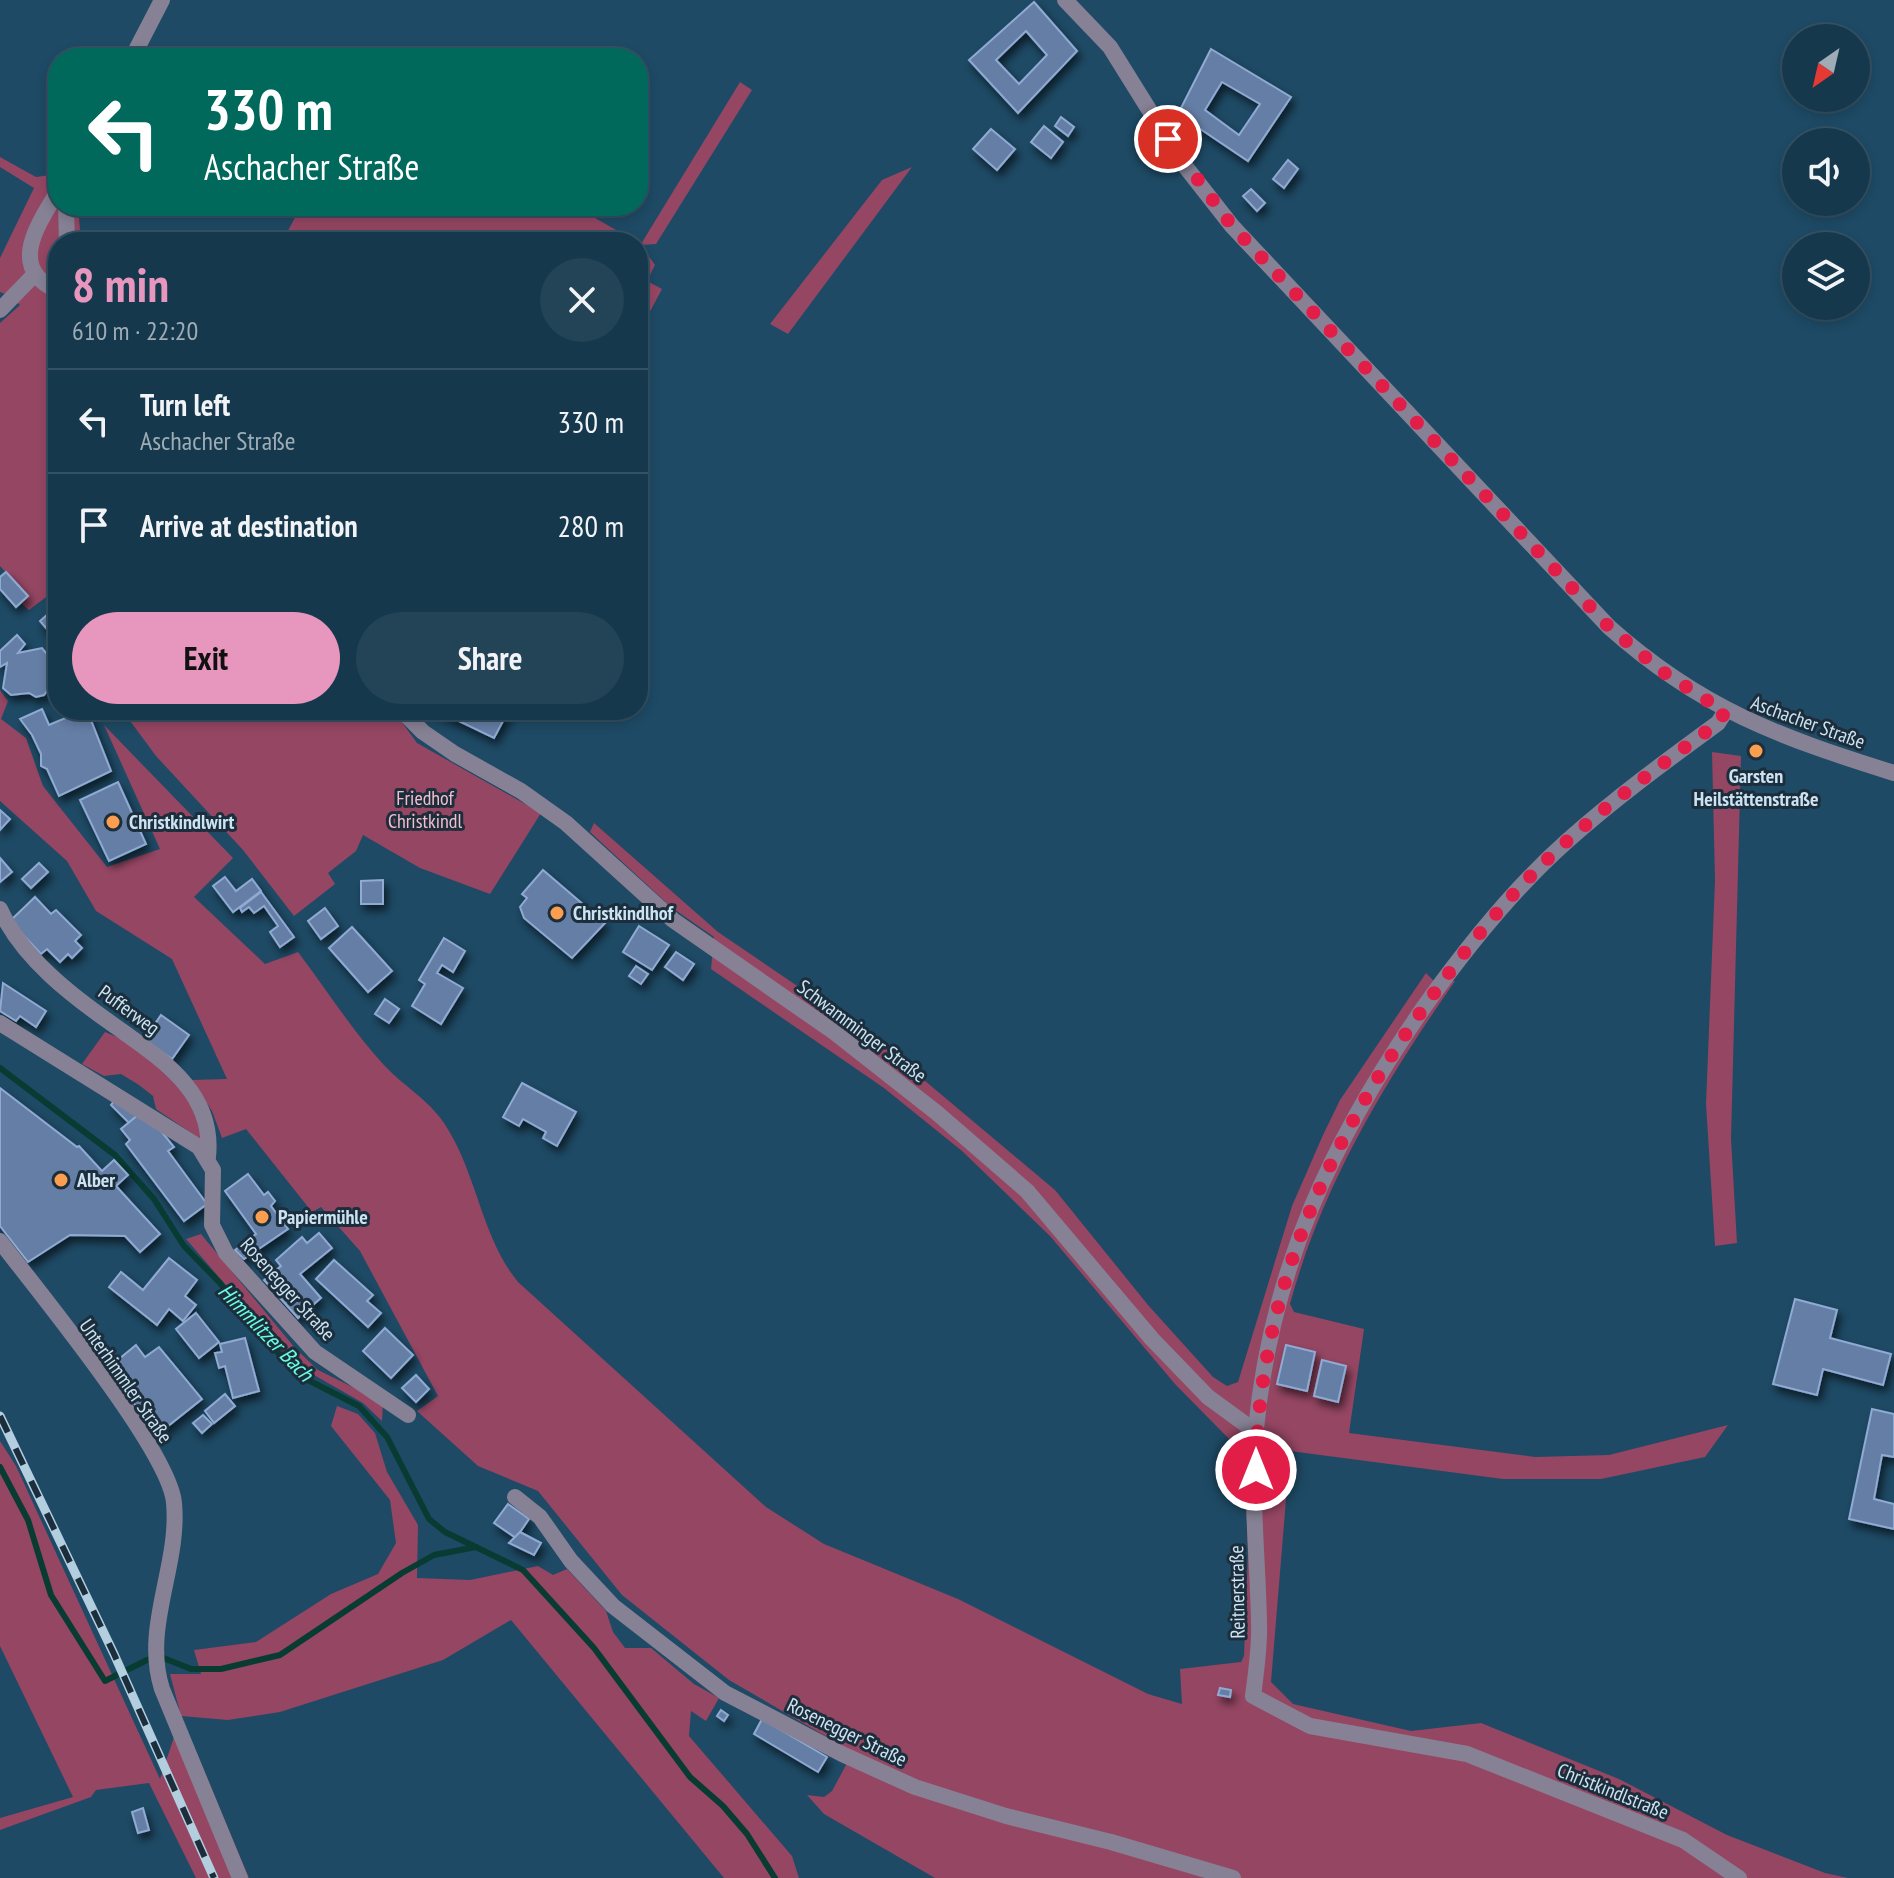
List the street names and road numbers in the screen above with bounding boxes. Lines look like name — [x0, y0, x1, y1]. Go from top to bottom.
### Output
street label: Aschacher Straße — [1747, 689, 1869, 755]
street label: Schwamminger Straße — [792, 974, 932, 1088]
street label: Pufferweg — [93, 979, 165, 1041]
street label: Rosenegger Straße — [235, 1232, 341, 1346]
street label: Unterhimmler Straße — [74, 1314, 178, 1448]
street label: Reitnerstraße — [1223, 1545, 1251, 1639]
street label: Rosenegger Straße — [783, 1692, 911, 1772]
street label: Christkindlstraße — [1553, 1757, 1673, 1825]

